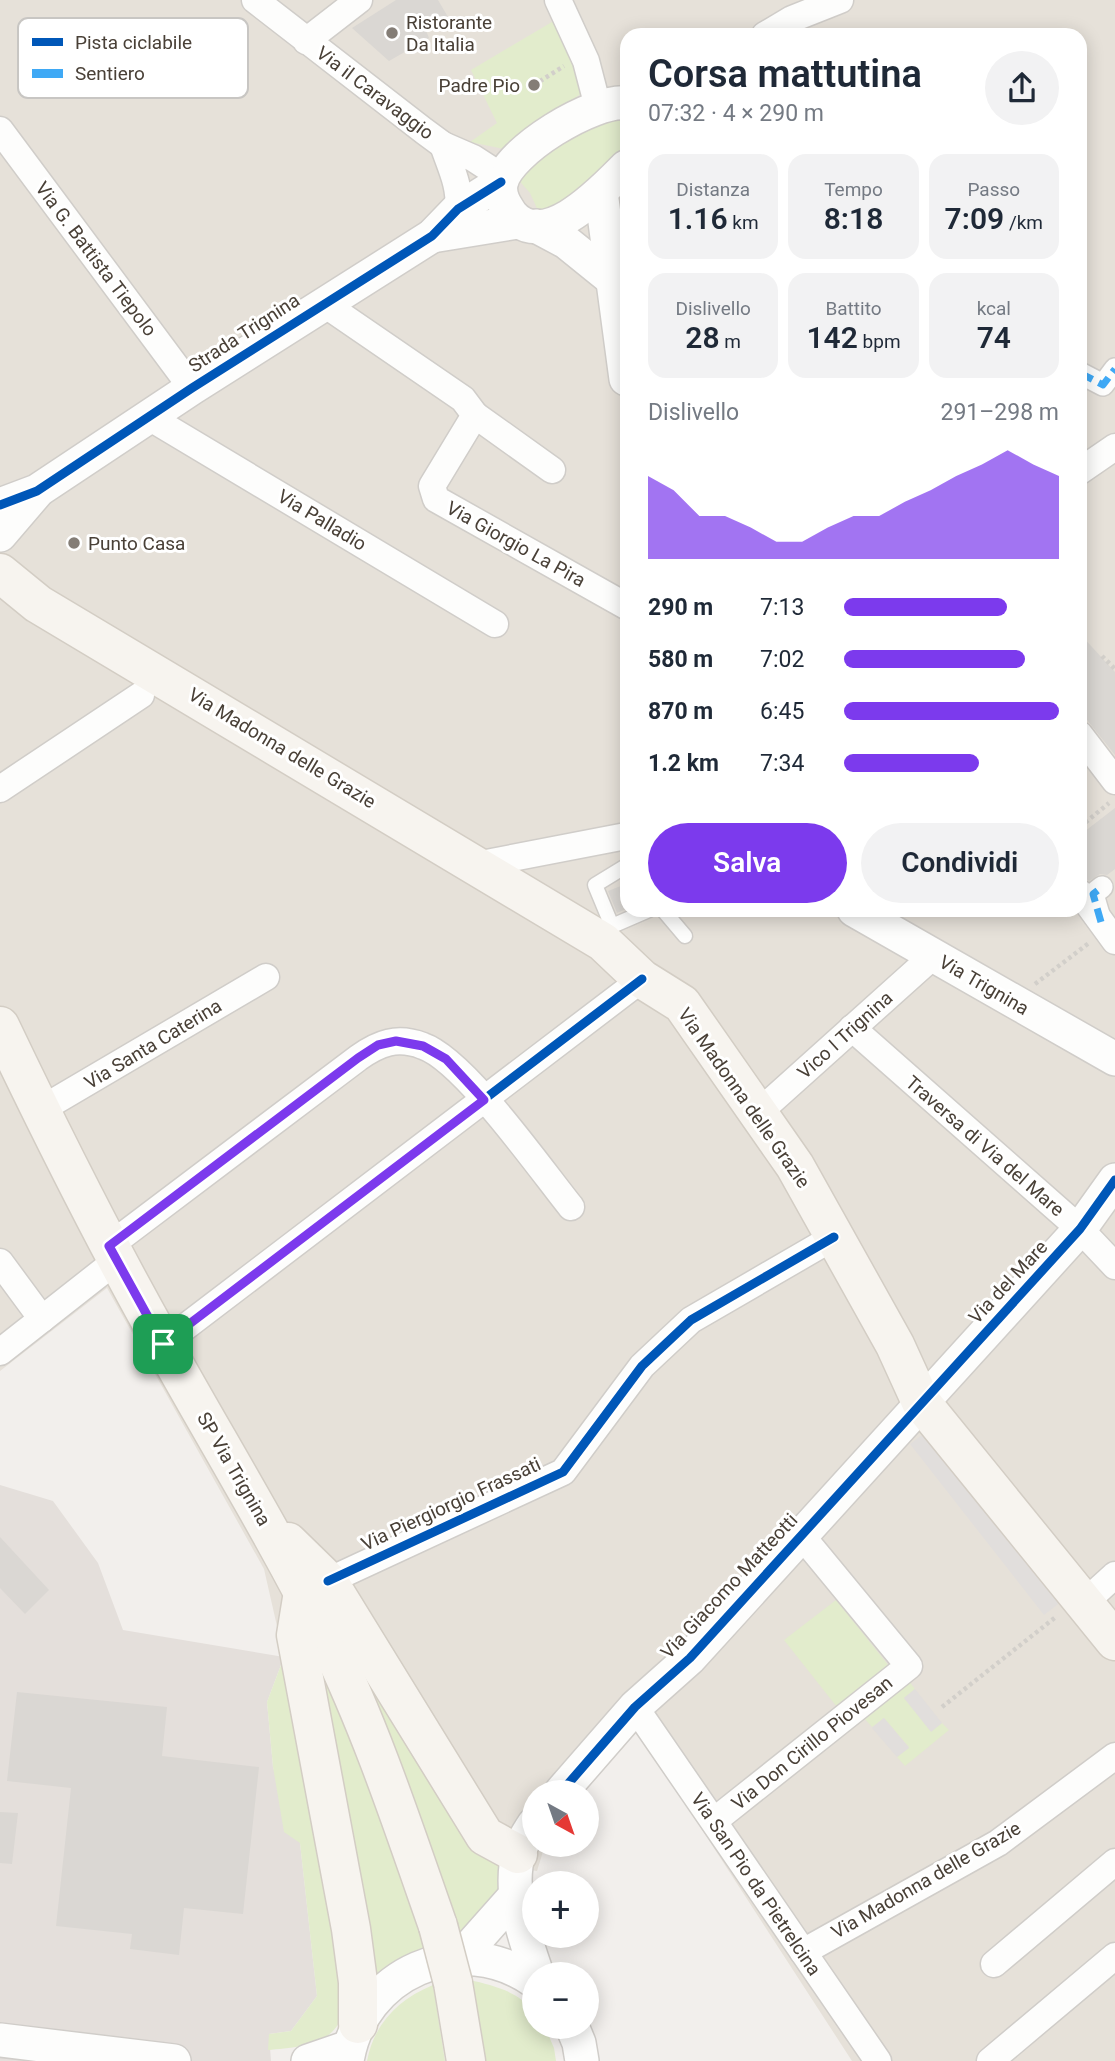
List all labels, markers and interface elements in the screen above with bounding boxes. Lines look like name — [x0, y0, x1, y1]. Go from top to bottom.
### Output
place label: Ristorante Da Italia — [406, 11, 492, 56]
legend — [18, 18, 248, 98]
marker: Ristorante Da Italia — [384, 25, 400, 41]
text: Pista ciclabile — [75, 31, 192, 54]
street label: Via il Caravaggio — [312, 41, 438, 145]
button: share — [985, 51, 1059, 125]
text: Corsa mattutina — [648, 52, 922, 96]
text: Sentiero — [75, 62, 145, 85]
place label: Padre Pio — [439, 74, 520, 97]
marker: Padre Pio — [526, 77, 542, 93]
text: 07:32 · 4 × 290 m — [648, 100, 824, 127]
street label: Via G. Battista Tiepolo — [30, 177, 162, 341]
text: Distanza — [676, 178, 750, 201]
text: Tempo — [824, 178, 883, 201]
text: Passo — [967, 178, 1020, 201]
text: 1.16 — [668, 201, 728, 236]
text: 8:18 — [824, 201, 883, 236]
text: 7:09 — [945, 201, 1004, 236]
text: km — [728, 211, 759, 234]
text: /km — [1004, 211, 1043, 234]
street label: Strada Trignina — [184, 289, 304, 377]
text: Dislivello — [675, 297, 751, 320]
text: Battito — [825, 297, 882, 320]
text: kcal — [977, 297, 1011, 320]
text: 28 — [685, 320, 720, 355]
text: 142 — [806, 320, 858, 355]
text: 74 — [977, 320, 1011, 355]
text: m — [720, 330, 741, 353]
text: bpm — [858, 330, 901, 353]
text: Dislivello — [648, 399, 739, 426]
text: 291–298 m — [940, 399, 1059, 426]
street label: Via Palladio — [273, 484, 371, 556]
street label: Via Giorgio La Pira — [442, 496, 590, 592]
place label: Punto Casa — [88, 532, 185, 555]
marker: Punto Casa — [66, 535, 82, 551]
text: 290 m — [648, 594, 713, 621]
text: 7:13 — [760, 594, 804, 621]
text: 580 m — [648, 646, 713, 673]
text: 7:02 — [760, 646, 804, 673]
street label: Via Madonna delle Grazie — [184, 683, 380, 813]
text: 870 m — [648, 698, 713, 725]
text: 6:45 — [760, 698, 804, 725]
text: 1.2 km — [648, 750, 719, 777]
text: 7:34 — [760, 750, 804, 777]
button: Salva — [648, 823, 847, 903]
button: Condividi — [861, 823, 1059, 903]
street label: Via Trignina — [935, 950, 1033, 1020]
street label: Vico I Trignina — [793, 986, 897, 1084]
street label: Via Santa Caterina — [80, 994, 226, 1094]
street label: Via Madonna delle Grazie — [673, 1004, 815, 1192]
street label: Traversa di Via del Mare — [901, 1071, 1069, 1221]
street label: Via del Mare — [964, 1236, 1052, 1328]
pin — [133, 1314, 193, 1374]
icon: arrive — [144, 1325, 182, 1363]
street label: SP Via Trignina — [192, 1408, 276, 1530]
street label: Via Piergiorgio Frassati — [358, 1452, 544, 1556]
street label: Via Giacomo Matteotti — [656, 1509, 802, 1663]
street label: Via Don Cirillo Piovesan — [727, 1671, 897, 1815]
north arrow — [522, 1780, 598, 1857]
map controls — [522, 1780, 599, 2039]
street label: Via San Pio da Pietrelcina — [686, 1788, 826, 1980]
street label: Via Madonna delle Grazie — [827, 1816, 1025, 1944]
button: + — [522, 1871, 599, 1948]
button: − — [522, 1962, 599, 2039]

